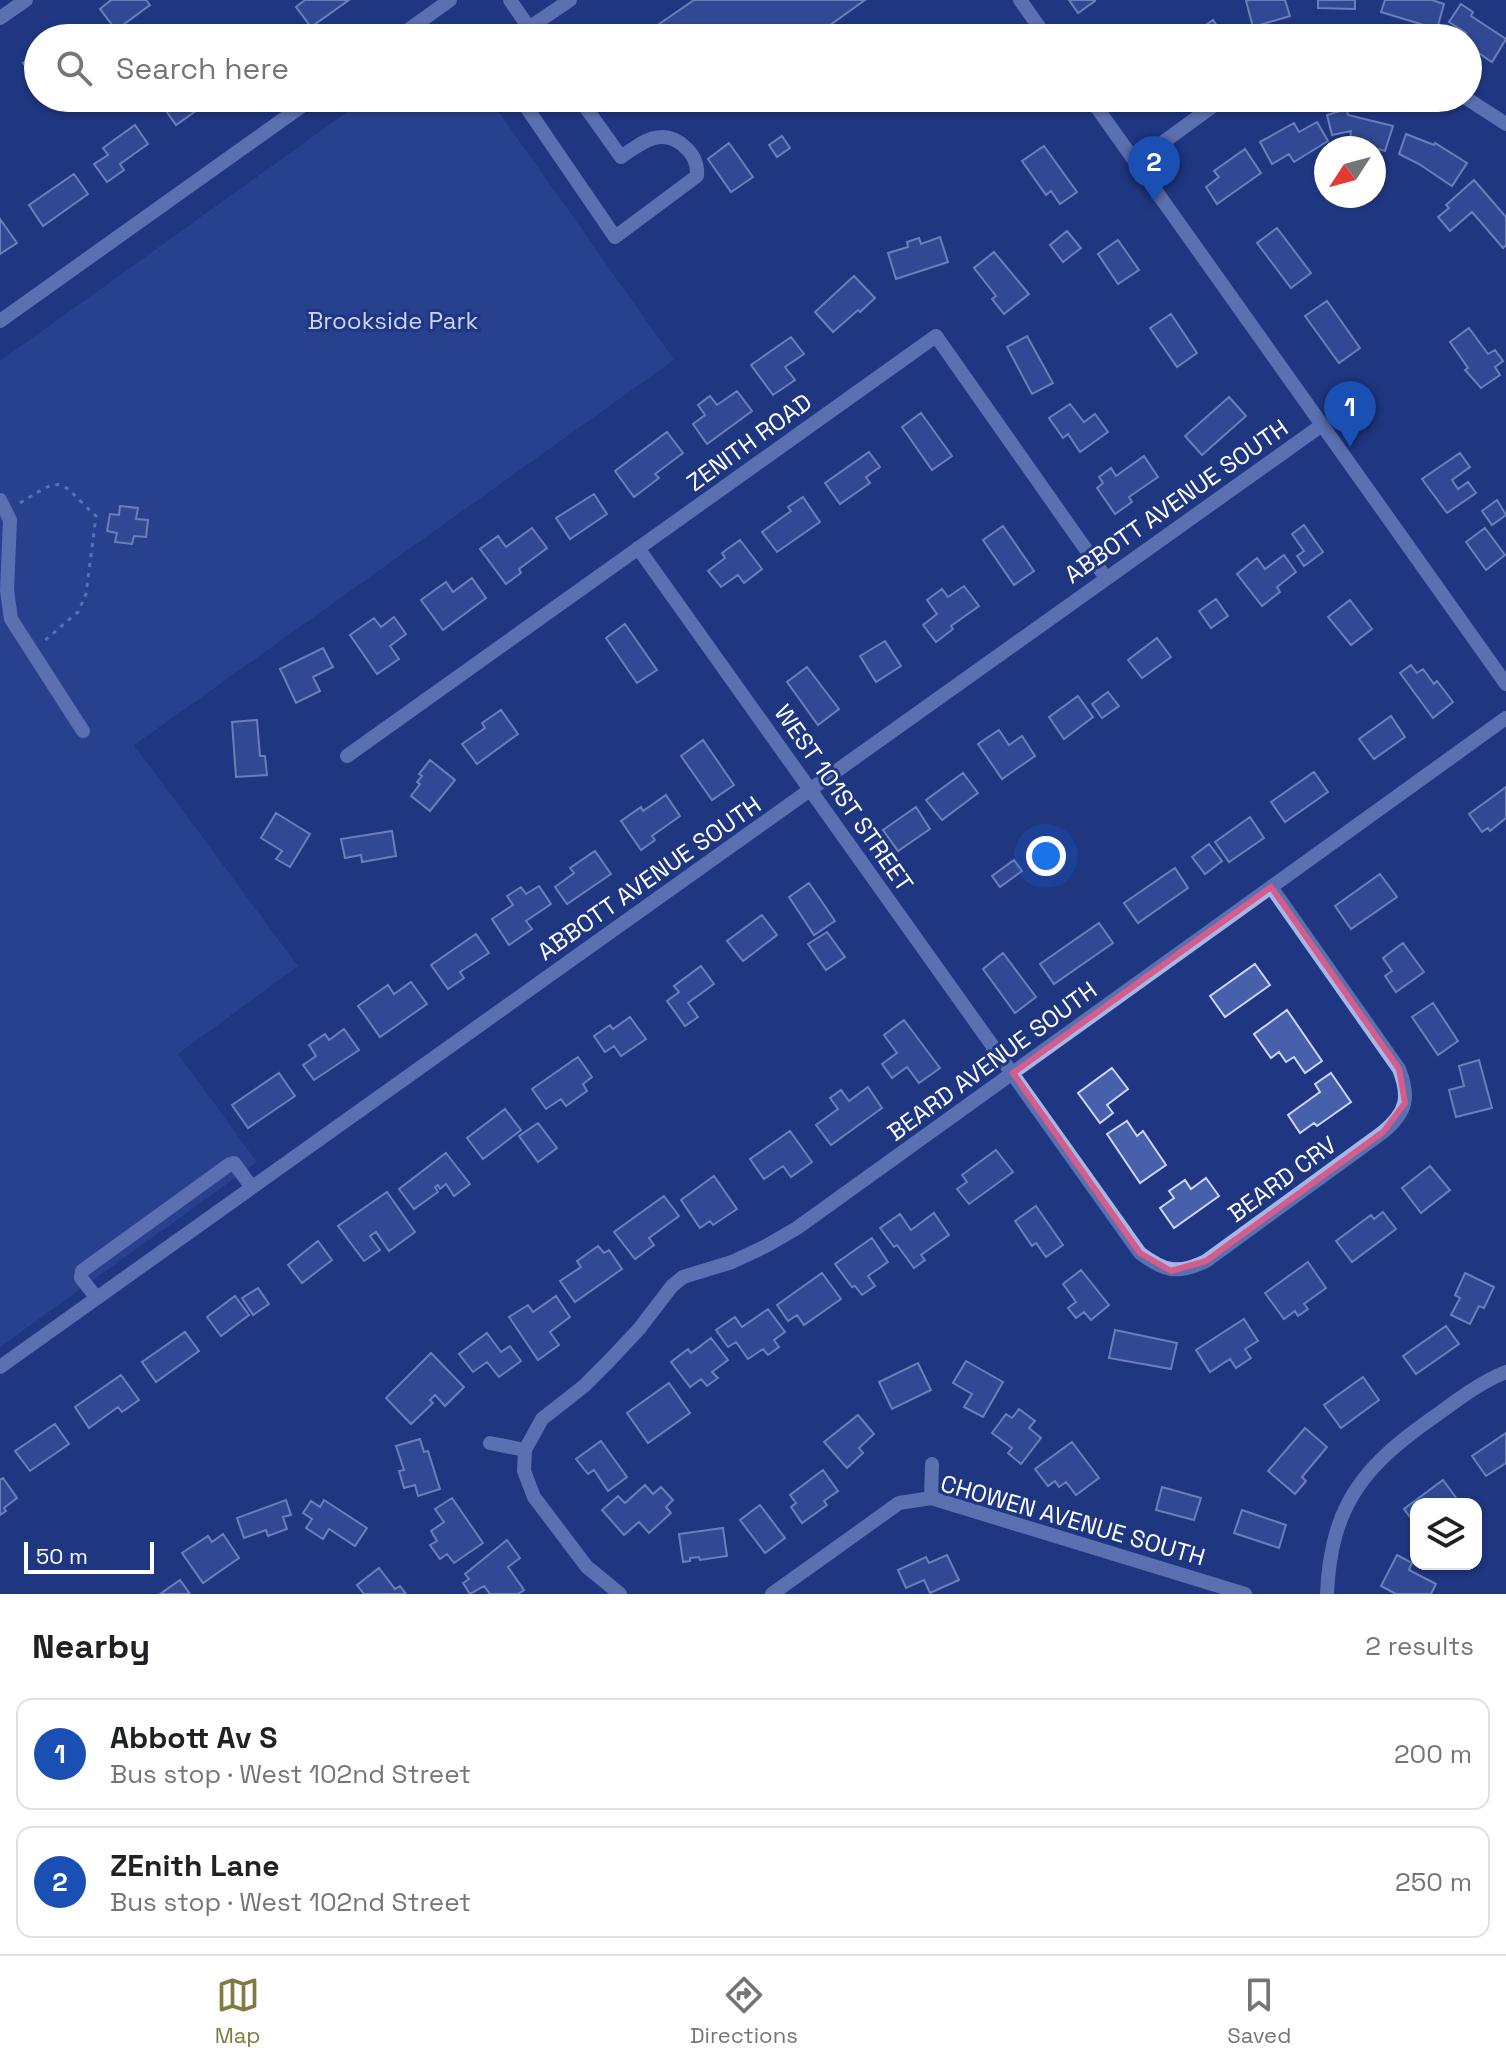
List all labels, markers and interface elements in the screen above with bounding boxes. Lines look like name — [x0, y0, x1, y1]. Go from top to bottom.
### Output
search box — [24, 24, 1482, 112]
icon: search — [52, 46, 96, 90]
text: Search here — [116, 49, 289, 88]
pin: 2 — [1128, 136, 1180, 202]
north arrow — [1314, 136, 1386, 208]
park label: Brookside Park — [307, 305, 479, 336]
pin: 1 — [1324, 381, 1376, 447]
street label: ZENITH ROAD — [680, 386, 818, 498]
street label: ABBOTT AVENUE SOUTH — [1058, 412, 1294, 590]
street label: WEST 101ST STREET — [768, 698, 920, 898]
street label: ABBOTT AVENUE SOUTH — [531, 789, 767, 967]
your location — [1026, 836, 1066, 876]
street label: BEARD AVENUE SOUTH — [881, 974, 1103, 1148]
street label: BEARD CRV — [1222, 1129, 1343, 1229]
street label: CHOWEN AVENUE SOUTH — [937, 1467, 1209, 1573]
map controls — [1410, 1498, 1482, 1570]
button: layers — [1410, 1498, 1482, 1570]
scale bar — [24, 1538, 154, 1574]
text: 50 m — [36, 1542, 88, 1570]
text: Nearby — [32, 1625, 150, 1668]
text: 2 results — [1365, 1629, 1474, 1663]
text: Abbott Av S — [110, 1718, 277, 1757]
text: 1 — [54, 1737, 66, 1771]
text: 200 m — [1394, 1737, 1472, 1771]
text: Bus stop · West 102nd Street — [110, 1757, 471, 1791]
text: ZEnith Lane — [110, 1846, 280, 1885]
text: 2 — [52, 1865, 68, 1899]
text: 250 m — [1395, 1865, 1472, 1899]
text: Bus stop · West 102nd Street — [110, 1885, 471, 1919]
tab: Map — [215, 1973, 261, 2049]
tab: Directions — [690, 1973, 798, 2049]
tab: Saved — [1227, 1973, 1291, 2049]

